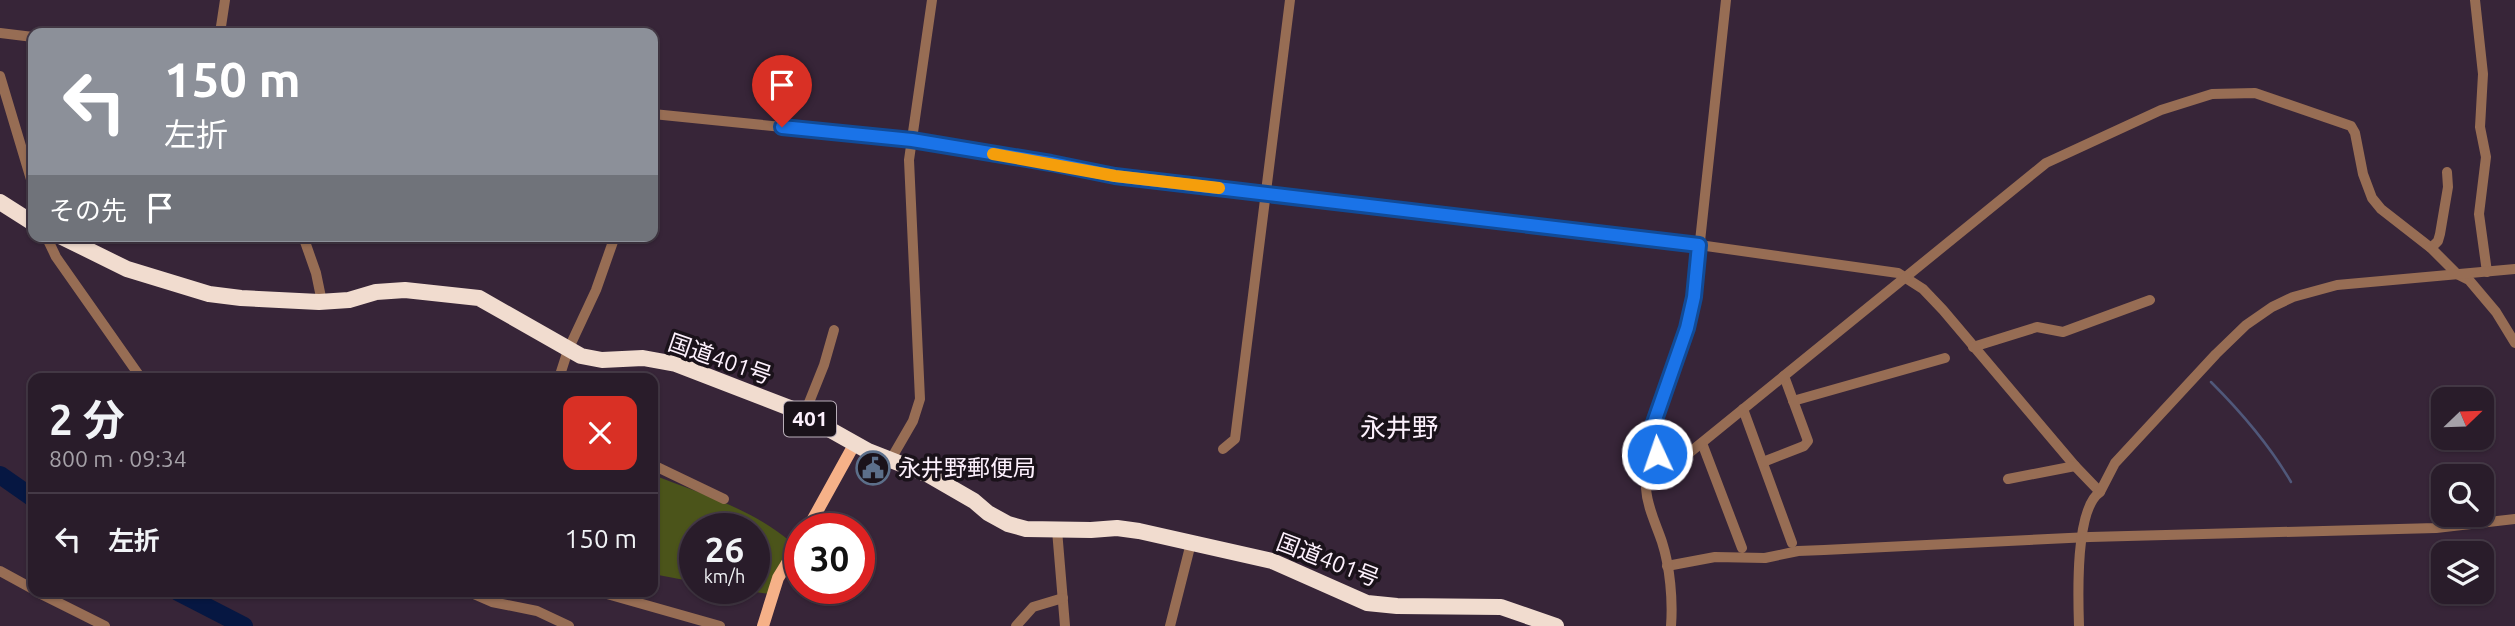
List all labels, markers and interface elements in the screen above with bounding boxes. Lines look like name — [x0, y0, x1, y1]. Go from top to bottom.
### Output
text: 150 m — [164, 51, 301, 106]
pin — [752, 55, 812, 127]
icon: left — [49, 56, 140, 147]
icon: arrive — [763, 66, 801, 104]
text: 左折 — [164, 116, 228, 152]
icon: arrive — [141, 189, 179, 227]
text: その先 — [49, 196, 127, 225]
street label: 国道401号 — [665, 329, 775, 388]
north arrow — [2431, 387, 2494, 450]
map controls — [2431, 387, 2494, 604]
text: 2 分 — [49, 396, 125, 443]
button: close — [563, 396, 637, 470]
road number: 401 — [784, 402, 836, 436]
district label: 永井野 — [1360, 413, 1438, 442]
position arrow — [1620, 417, 1694, 491]
text: 800 m · 09:34 — [49, 446, 187, 471]
public building icon: 永井野郵便局 — [854, 449, 892, 487]
place label: 永井野郵便局 — [898, 455, 1036, 480]
button: search — [2431, 464, 2494, 527]
speed limit sign: 30 — [784, 513, 875, 604]
icon: left — [49, 520, 87, 558]
text: 150 m — [565, 524, 637, 553]
text: 左折 — [108, 526, 160, 555]
text: 26 — [705, 529, 744, 569]
street label: 国道401号 — [1273, 529, 1383, 591]
button: layers — [2431, 541, 2494, 604]
text: km/h — [704, 566, 745, 586]

